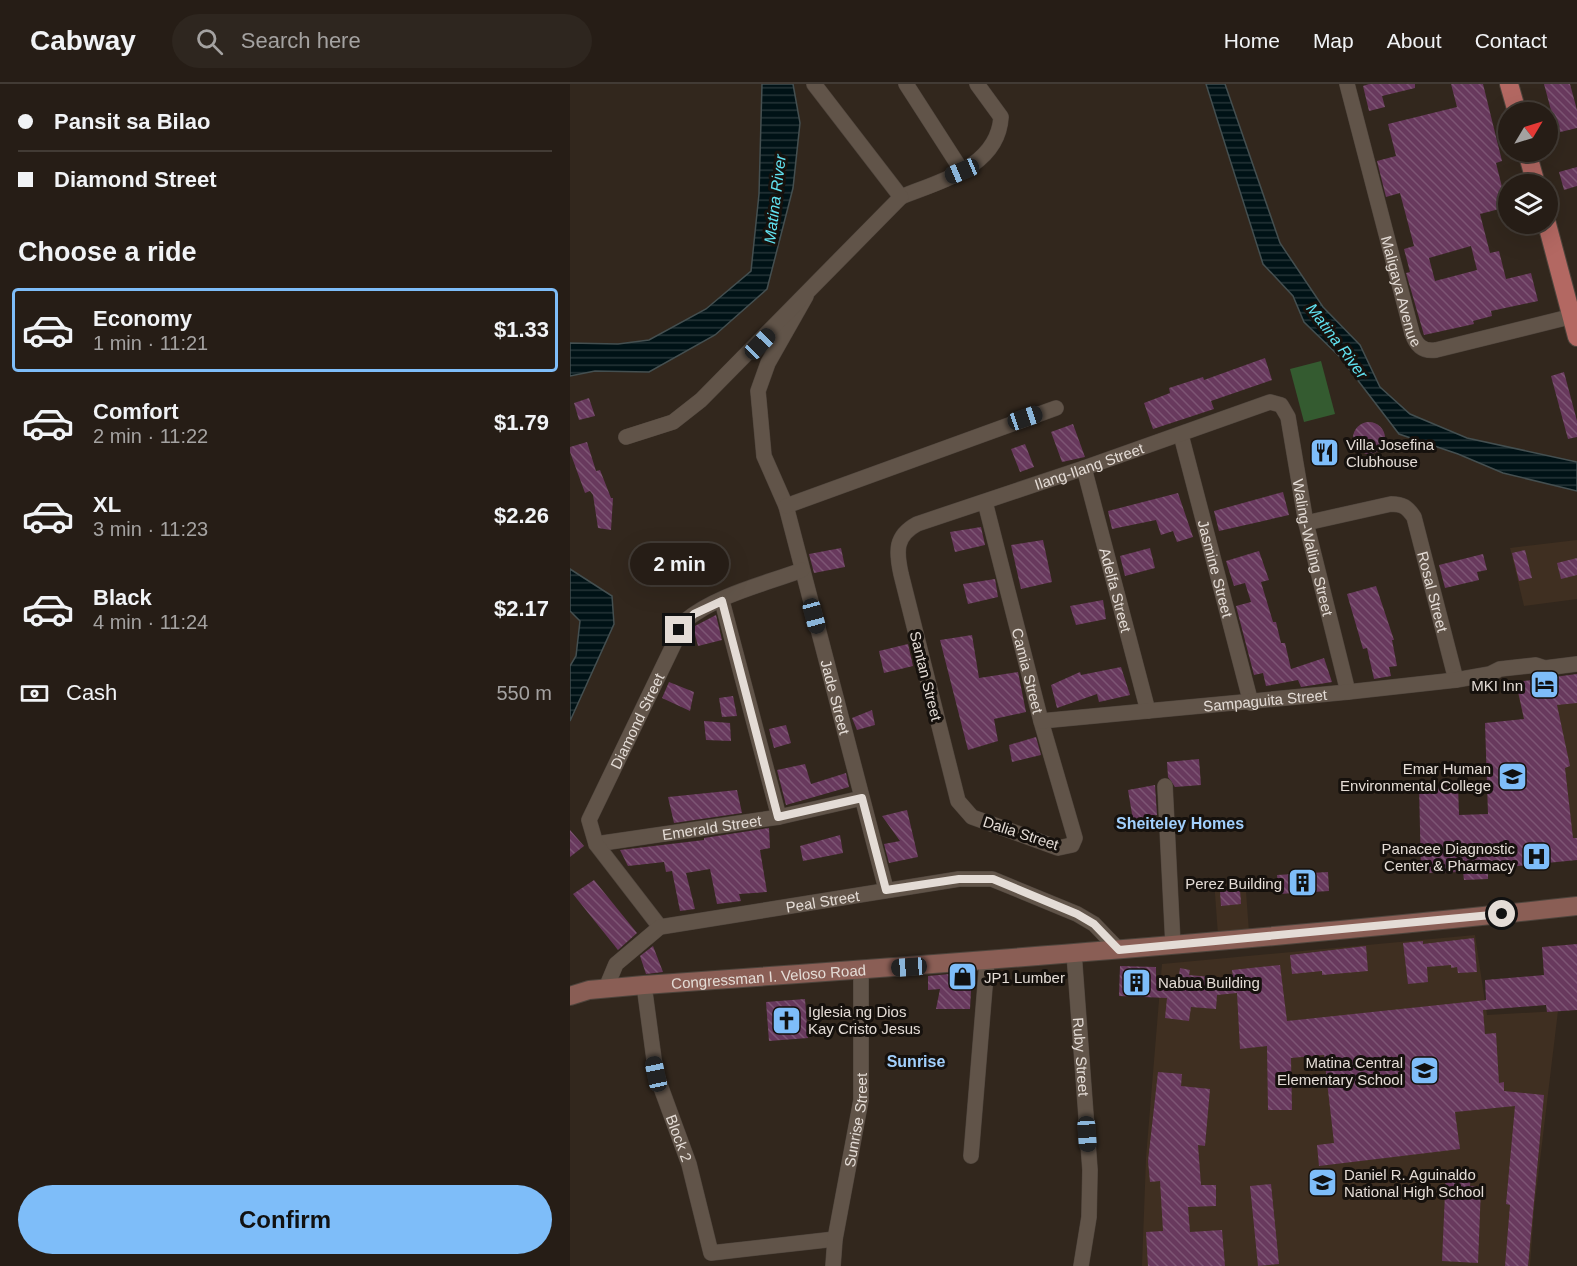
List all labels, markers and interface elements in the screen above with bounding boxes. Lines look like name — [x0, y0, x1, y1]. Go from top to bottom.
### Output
search box — [172, 14, 592, 68]
text: Cabway — [30, 25, 136, 56]
icon: search — [193, 25, 226, 58]
text: Search here — [241, 28, 361, 53]
text: Home — [1224, 29, 1280, 52]
text: Map — [1313, 29, 1354, 52]
text: About — [1387, 29, 1442, 52]
text: Contact — [1475, 29, 1547, 52]
north arrow — [1498, 102, 1558, 162]
map controls — [1498, 102, 1558, 234]
text: Pansit sa Bilao — [54, 109, 211, 134]
water label: Matina River — [761, 153, 789, 245]
car — [942, 156, 982, 186]
text: Diamond Street — [54, 167, 217, 192]
button: layers — [1498, 174, 1558, 234]
street label: Maligaya Avenue — [1378, 234, 1425, 350]
text: Choose a ride — [18, 237, 197, 267]
water label: Matina River — [1303, 300, 1371, 383]
icon: car — [21, 303, 75, 357]
text: Economy — [93, 306, 192, 331]
text: $1.33 — [494, 317, 549, 342]
car — [741, 325, 779, 363]
text: 1 min · 11:21 — [93, 332, 208, 354]
icon: car — [21, 396, 75, 450]
text: Comfort — [93, 399, 179, 424]
car — [1005, 404, 1045, 432]
text: $1.79 — [494, 410, 549, 435]
text: 2 min · 11:22 — [93, 425, 208, 447]
place label: Villa Josefina Clubhouse — [1346, 436, 1435, 470]
restaurant icon: Villa Josefina Clubhouse — [1309, 437, 1341, 469]
street label: Ilang-Ilang Street — [1032, 439, 1147, 493]
street label: Waling-Waling Street — [1290, 477, 1337, 618]
icon: car — [21, 489, 75, 543]
text: XL — [93, 492, 121, 517]
text: $2.26 — [494, 503, 549, 528]
text: 3 min · 11:23 — [93, 518, 208, 540]
street label: Jasmine Street — [1195, 518, 1237, 620]
callout: 2 min — [630, 543, 728, 585]
street label: Adelfa Street — [1097, 546, 1136, 635]
street label: Rosal Street — [1415, 549, 1452, 634]
text: 2 min — [653, 553, 706, 575]
icon: car — [21, 582, 75, 636]
text: Black — [93, 585, 152, 610]
text: $2.17 — [494, 596, 549, 621]
car — [801, 596, 827, 636]
text: 4 min · 11:24 — [93, 611, 208, 633]
route end — [665, 616, 692, 643]
street label: Camia Street — [1009, 626, 1047, 716]
street label: Santan Street — [907, 629, 946, 723]
street label: Jade Street — [818, 658, 854, 737]
street label: Diamond Street — [607, 669, 668, 771]
hotel icon: MKI Inn — [1528, 669, 1560, 701]
icon: cash — [18, 677, 51, 710]
place label: MKI Inn — [1471, 677, 1523, 694]
text: Cash — [66, 680, 117, 705]
text: 550 m — [496, 682, 552, 704]
street label: Sampaguita Street — [1202, 685, 1329, 714]
place label: Emar Human Environmental College — [1340, 760, 1491, 794]
school or university icon: Emar Human Environmental College — [1496, 761, 1528, 793]
street label: Emerald Street — [661, 811, 763, 843]
street label: Dalia Street — [981, 813, 1062, 853]
district label: Sheiteley Homes — [1116, 815, 1244, 832]
place label: Panacee Diagnostic Center & Pharmacy — [1382, 840, 1515, 874]
hospital icon: Panacee Diagnostic Center & Pharmacy — [1520, 841, 1552, 873]
building icon: Perez Building — [1287, 867, 1319, 899]
place label: Perez Building — [1185, 875, 1282, 892]
street label: Peal Street — [784, 887, 861, 915]
route start — [1488, 900, 1515, 927]
car — [890, 957, 928, 977]
street label: Congressman I. Veloso Road — [671, 961, 867, 992]
shop icon: JP1 Lumber — [947, 961, 979, 993]
building icon: Nabua Building — [1121, 966, 1153, 998]
place label: JP1 Lumber — [984, 969, 1065, 986]
place label: Nabua Building — [1158, 974, 1260, 991]
place label: Iglesia ng Dios Kay Cristo Jesus — [808, 1003, 921, 1037]
church icon: Iglesia ng Dios Kay Cristo Jesus — [771, 1004, 803, 1036]
street label: Ruby Street — [1070, 1017, 1093, 1098]
district label: Sunrise — [887, 1053, 945, 1070]
place label: Matina Central Elementary School — [1277, 1054, 1403, 1088]
car — [643, 1055, 669, 1093]
school or university icon: Matina Central Elementary School — [1408, 1055, 1440, 1087]
street label: Sunrise Street — [840, 1072, 870, 1168]
street label: Block 2 — [663, 1112, 696, 1164]
car — [1077, 1115, 1097, 1153]
place label: Daniel R. Aguinaldo National High School — [1344, 1166, 1484, 1200]
school or university icon: Daniel R. Aguinaldo National High School — [1307, 1167, 1339, 1199]
button: Confirm — [18, 1185, 552, 1254]

